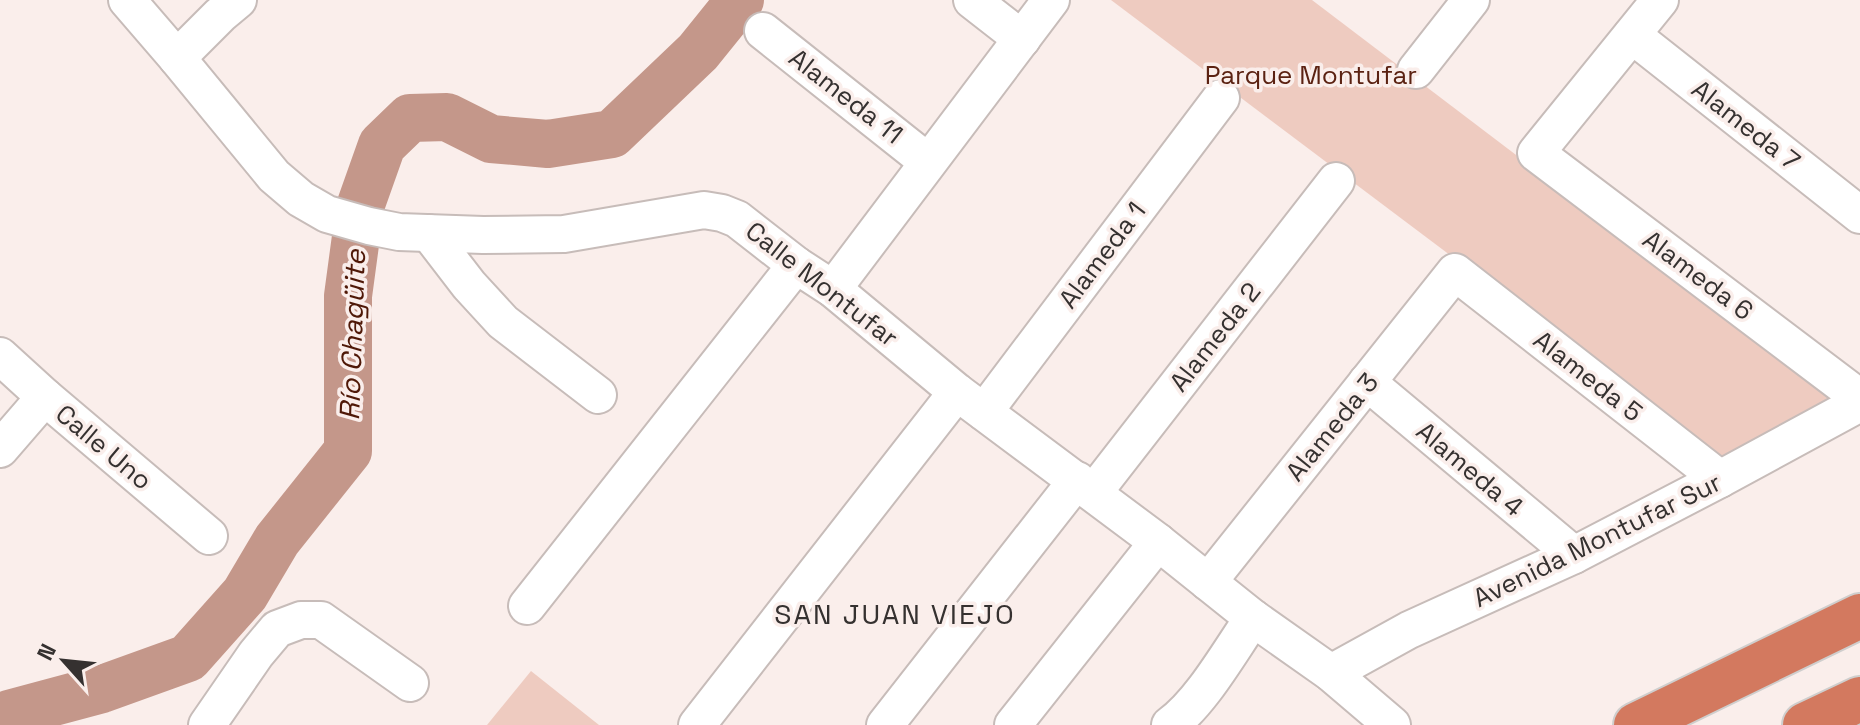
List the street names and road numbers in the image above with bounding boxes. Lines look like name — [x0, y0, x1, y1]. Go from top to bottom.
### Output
street label: Alameda 11 — [782, 41, 910, 151]
street label: Alameda 7 — [1685, 72, 1807, 178]
street label: Alameda 1 — [1051, 195, 1153, 315]
street label: Calle Montufar — [739, 214, 905, 354]
street label: Alameda 6 — [1636, 222, 1760, 328]
street label: Alameda 2 — [1162, 276, 1268, 398]
street label: Alameda 5 — [1527, 323, 1649, 429]
street label: Alameda 3 — [1278, 366, 1386, 488]
street label: Calle Uno — [49, 397, 159, 497]
street label: Alameda 4 — [1409, 414, 1531, 524]
street label: Avenida Montufar Sur — [1467, 465, 1727, 615]

